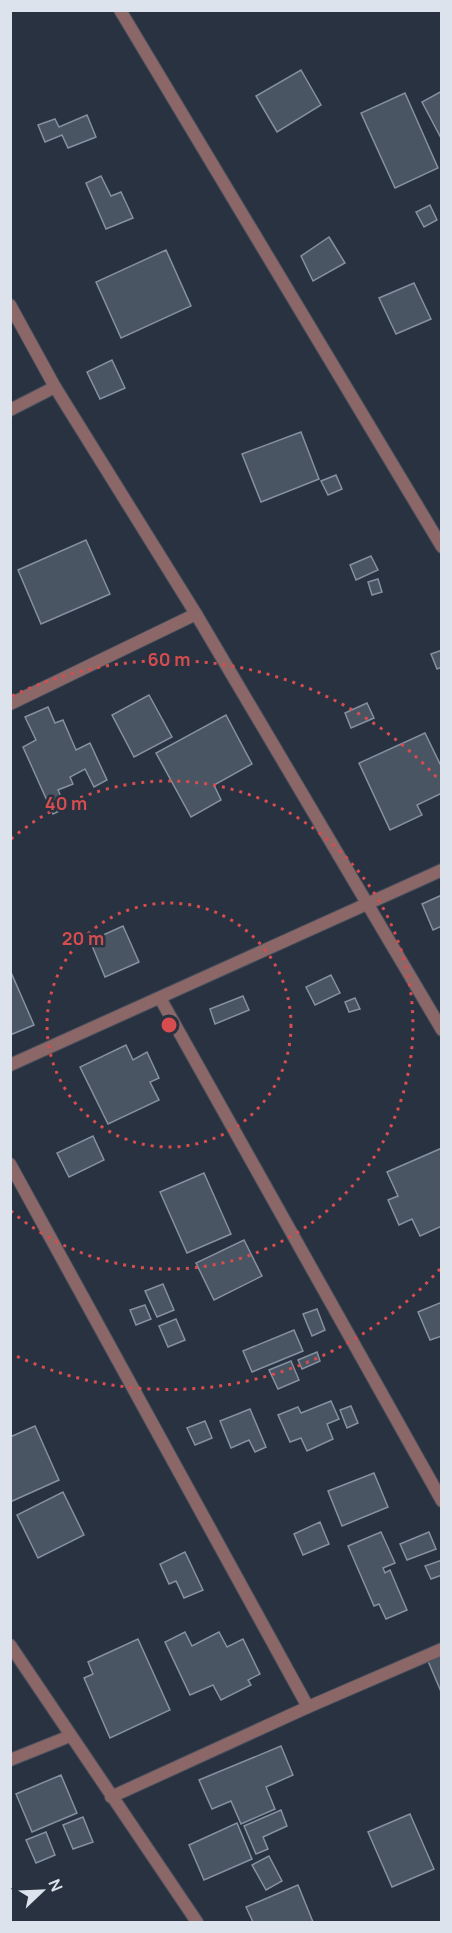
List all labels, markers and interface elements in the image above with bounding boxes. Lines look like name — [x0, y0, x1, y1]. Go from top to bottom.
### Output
text: 60 m — [148, 647, 190, 671]
text: 40 m — [45, 791, 87, 815]
text: 20 m — [62, 926, 104, 950]
centre of rings — [159, 1015, 179, 1035]
north arrow — [12, 1861, 72, 1921]
text: N — [43, 1876, 68, 1895]

